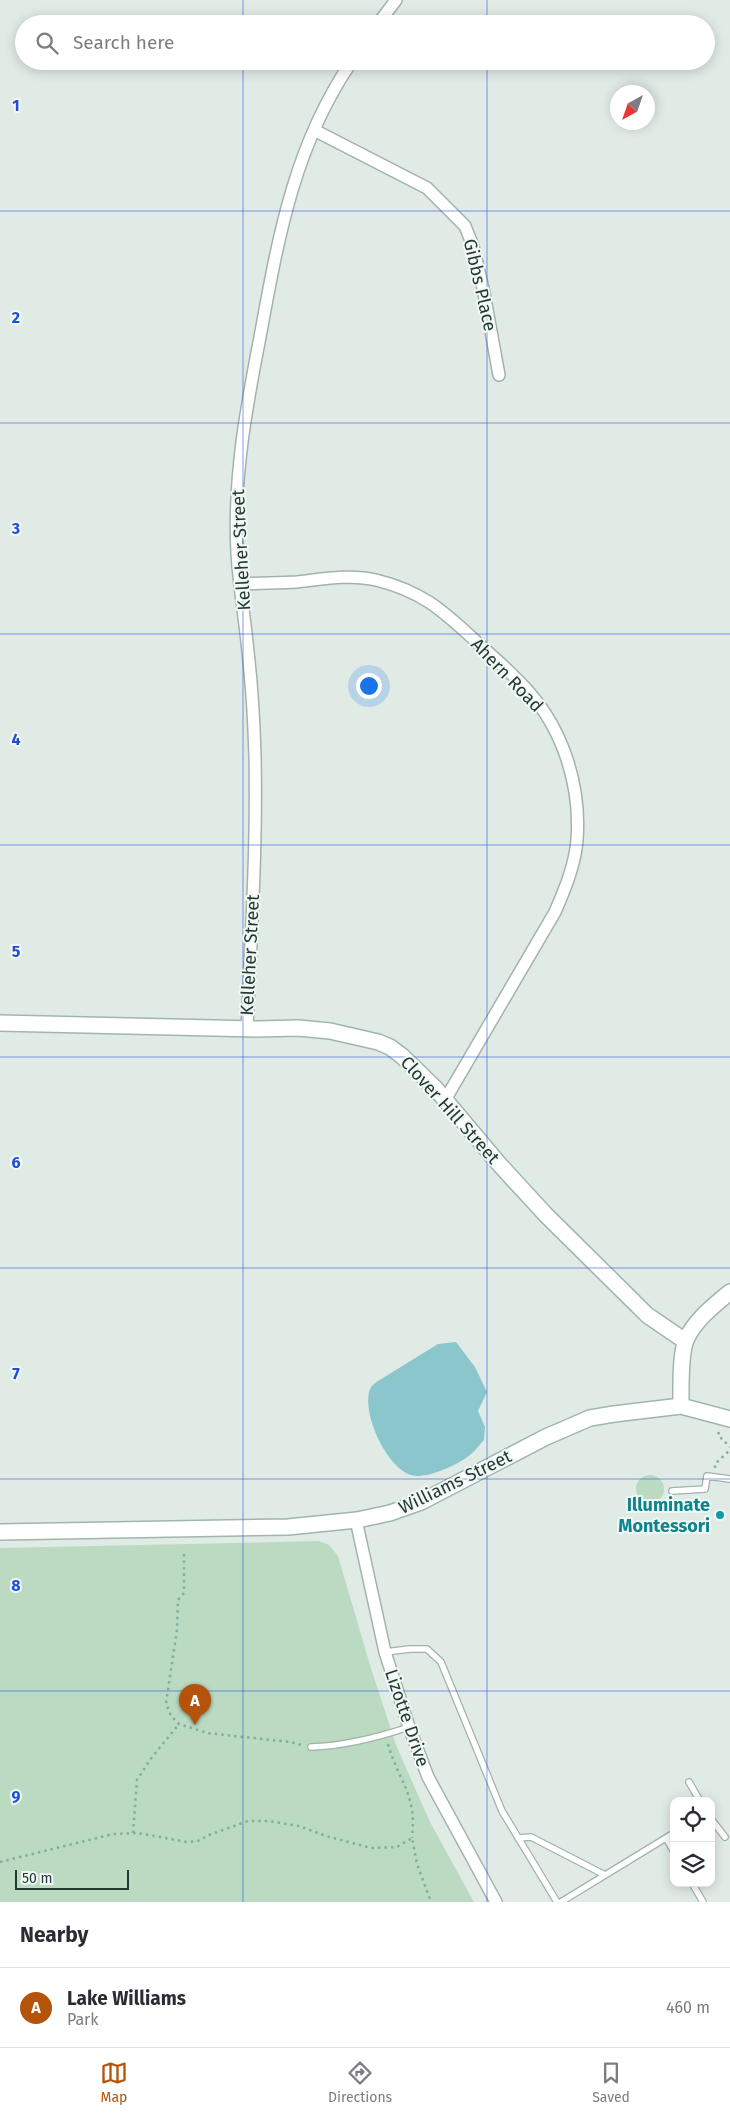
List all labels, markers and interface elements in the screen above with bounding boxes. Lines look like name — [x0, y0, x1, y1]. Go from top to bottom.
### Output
search box — [15, 15, 715, 70]
icon: search — [33, 29, 61, 57]
text: Search here — [73, 31, 174, 54]
north arrow — [610, 85, 655, 130]
text: 1 — [12, 96, 20, 115]
street label: Gibbs Place — [459, 237, 501, 333]
text: 2 — [12, 308, 20, 327]
street label: Kelleher Street — [227, 488, 255, 611]
text: 3 — [11, 519, 20, 538]
street label: Ahern Road — [466, 633, 548, 717]
your location — [356, 673, 382, 699]
text: 4 — [11, 730, 21, 749]
street label: Kelleher Street — [236, 893, 264, 1016]
text: 5 — [12, 942, 21, 961]
street label: Clover Hill Street — [396, 1052, 504, 1169]
text: 6 — [11, 1153, 21, 1172]
text: 7 — [12, 1364, 20, 1383]
street label: Williams Street — [395, 1445, 515, 1519]
place label: Illuminate Montessori — [618, 1494, 710, 1537]
marker: Illuminate Montessori — [714, 1509, 726, 1521]
text: 8 — [11, 1576, 21, 1595]
street label: Lizotte Drive — [380, 1666, 434, 1770]
pin: A — [179, 1684, 211, 1725]
text: 9 — [12, 1787, 21, 1806]
map controls — [670, 1797, 715, 1887]
button: locate — [670, 1797, 715, 1842]
button: layers — [670, 1842, 715, 1887]
scale bar — [15, 1867, 129, 1890]
text: 50 m — [22, 1870, 53, 1887]
text: Nearby — [20, 1922, 88, 1948]
text: Lake Williams — [67, 1987, 186, 2010]
text: A — [31, 1998, 41, 2017]
text: 460 m — [666, 1998, 710, 2017]
text: Park — [67, 2010, 99, 2029]
tab: Map — [100, 2059, 128, 2106]
tab: Directions — [328, 2059, 392, 2106]
tab: Saved — [592, 2059, 630, 2106]

